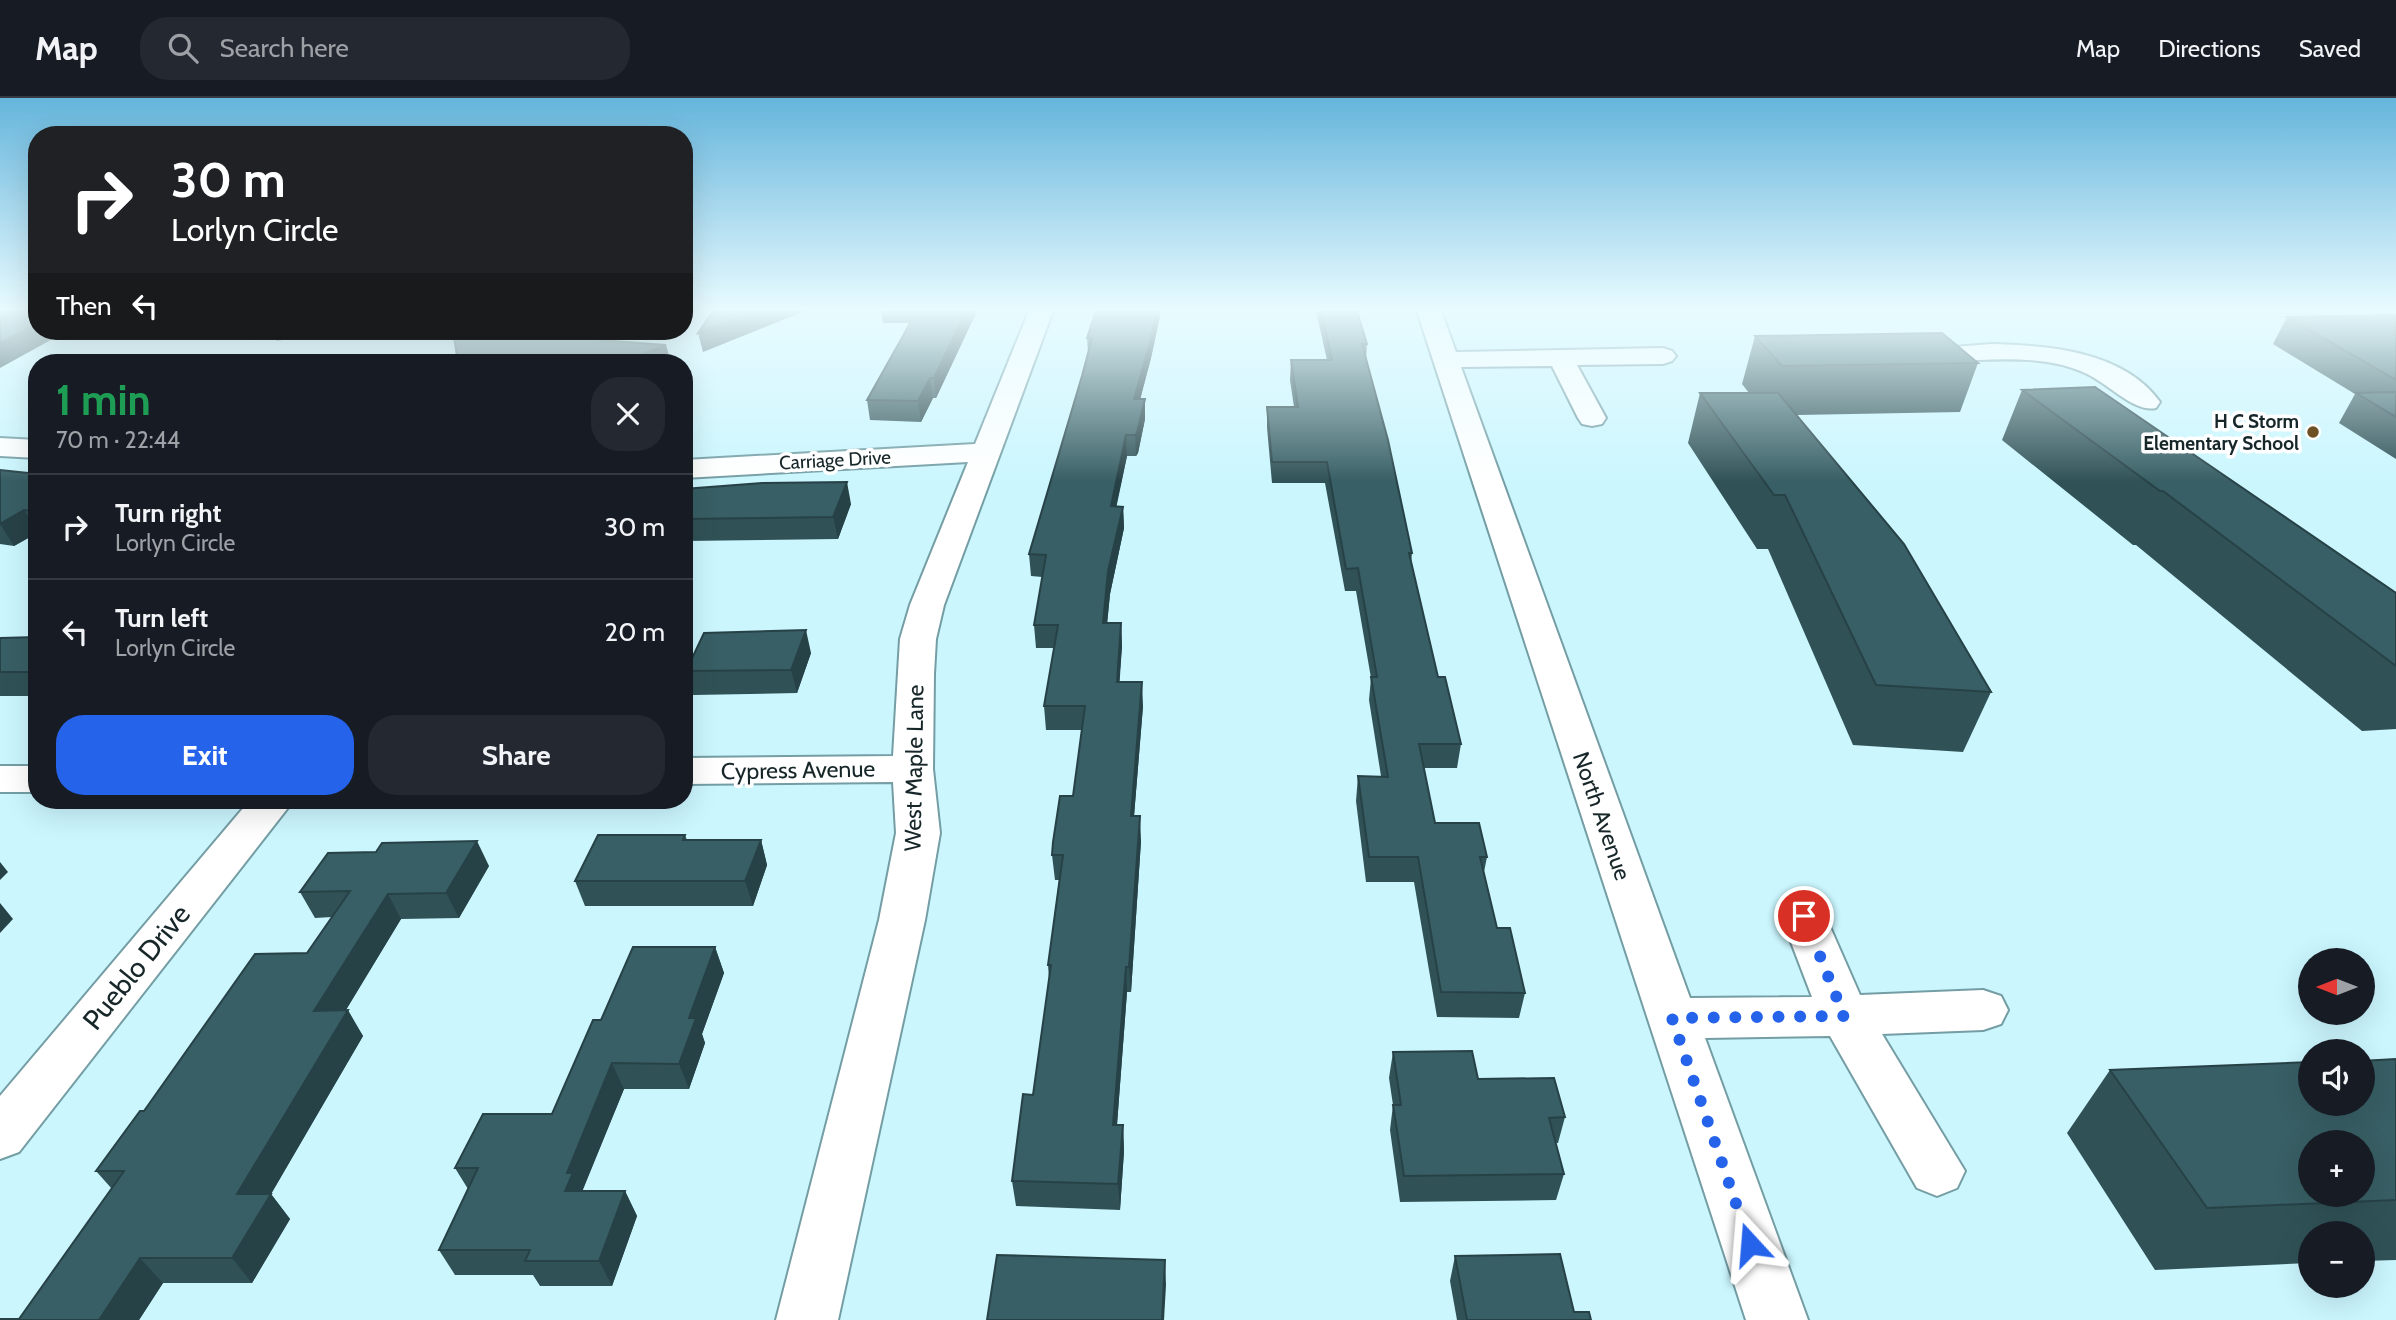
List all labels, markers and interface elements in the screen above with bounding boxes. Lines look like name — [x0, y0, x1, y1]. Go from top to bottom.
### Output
search box — [140, 17, 630, 80]
text: Map — [35, 28, 98, 68]
icon: search — [164, 29, 202, 67]
text: Search here — [220, 32, 349, 64]
text: Map — [2076, 34, 2120, 63]
text: Directions — [2158, 34, 2261, 63]
text: Saved — [2299, 34, 2361, 63]
text: 30 m — [171, 150, 286, 209]
icon: right — [56, 154, 147, 245]
text: Lorlyn Circle — [171, 210, 339, 249]
icon: left — [126, 287, 164, 325]
text: Then — [56, 290, 112, 322]
text: 1 min — [56, 374, 151, 426]
button: close — [591, 377, 665, 451]
place label: H C Storm Elementary School — [2143, 410, 2299, 455]
marker: H C Storm Elementary School — [2305, 424, 2321, 440]
text: 70 m · 22:44 — [56, 426, 180, 454]
street label: Carriage Drive — [778, 446, 892, 474]
text: Turn right — [115, 497, 221, 529]
icon: right — [56, 508, 94, 546]
text: 30 m — [604, 511, 665, 543]
text: Lorlyn Circle — [115, 529, 235, 557]
text: Turn left — [115, 602, 208, 634]
icon: left — [56, 613, 94, 651]
text: 20 m — [605, 616, 665, 648]
text: Lorlyn Circle — [115, 634, 235, 662]
street label: West Maple Lane — [899, 684, 929, 852]
button: Exit — [56, 715, 354, 795]
button: Share — [368, 715, 665, 795]
street label: North Avenue — [1567, 748, 1637, 884]
street label: Cypress Avenue — [721, 755, 876, 785]
pin — [1774, 886, 1834, 946]
street label: Pueblo Drive — [75, 897, 197, 1037]
icon: arrive — [1785, 897, 1823, 935]
north arrow — [2298, 948, 2375, 1026]
map controls — [2298, 948, 2375, 1298]
button: sound — [2298, 1039, 2375, 1116]
button: + — [2298, 1130, 2375, 1207]
position arrow — [1713, 1207, 1787, 1281]
button: − — [2298, 1221, 2375, 1298]

